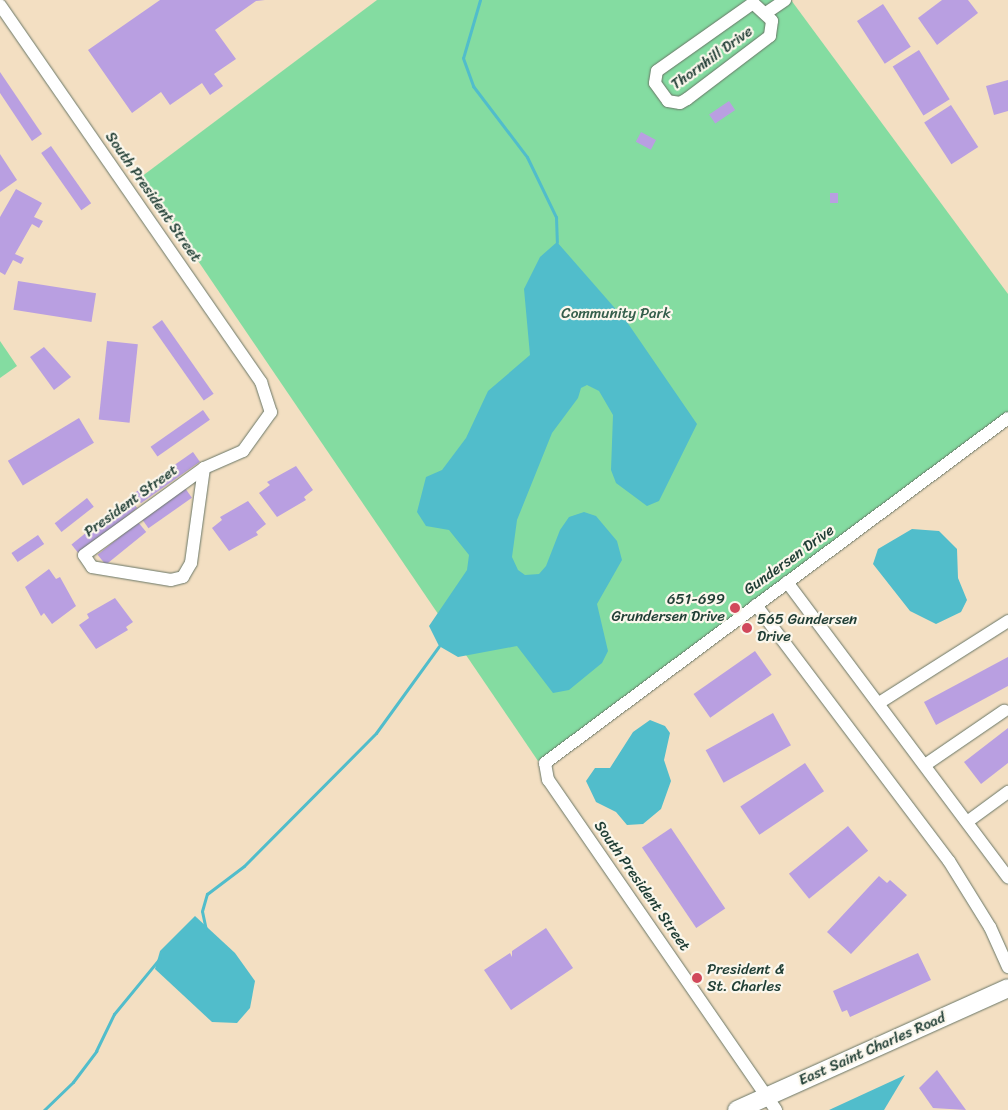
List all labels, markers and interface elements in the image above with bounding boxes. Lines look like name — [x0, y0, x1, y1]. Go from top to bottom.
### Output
street label: Thornhill Drive — [668, 22, 756, 94]
street label: South President Street — [101, 128, 205, 266]
park label: Community Park — [561, 305, 671, 323]
street label: President Street — [81, 461, 181, 541]
street label: Gundersen Drive — [740, 521, 838, 599]
place label: 651-699 Grundersen Drive — [611, 590, 725, 625]
marker: 651-699 Grundersen Drive — [729, 602, 741, 614]
place label: 565 Gundersen Drive — [757, 610, 857, 645]
marker: 565 Gundersen Drive — [741, 622, 753, 634]
street label: South President Street — [590, 817, 694, 955]
place label: President & St. Charles — [707, 960, 784, 995]
marker: President & St. Charles — [691, 972, 703, 984]
street label: East Saint Charles Road — [796, 1009, 948, 1089]

